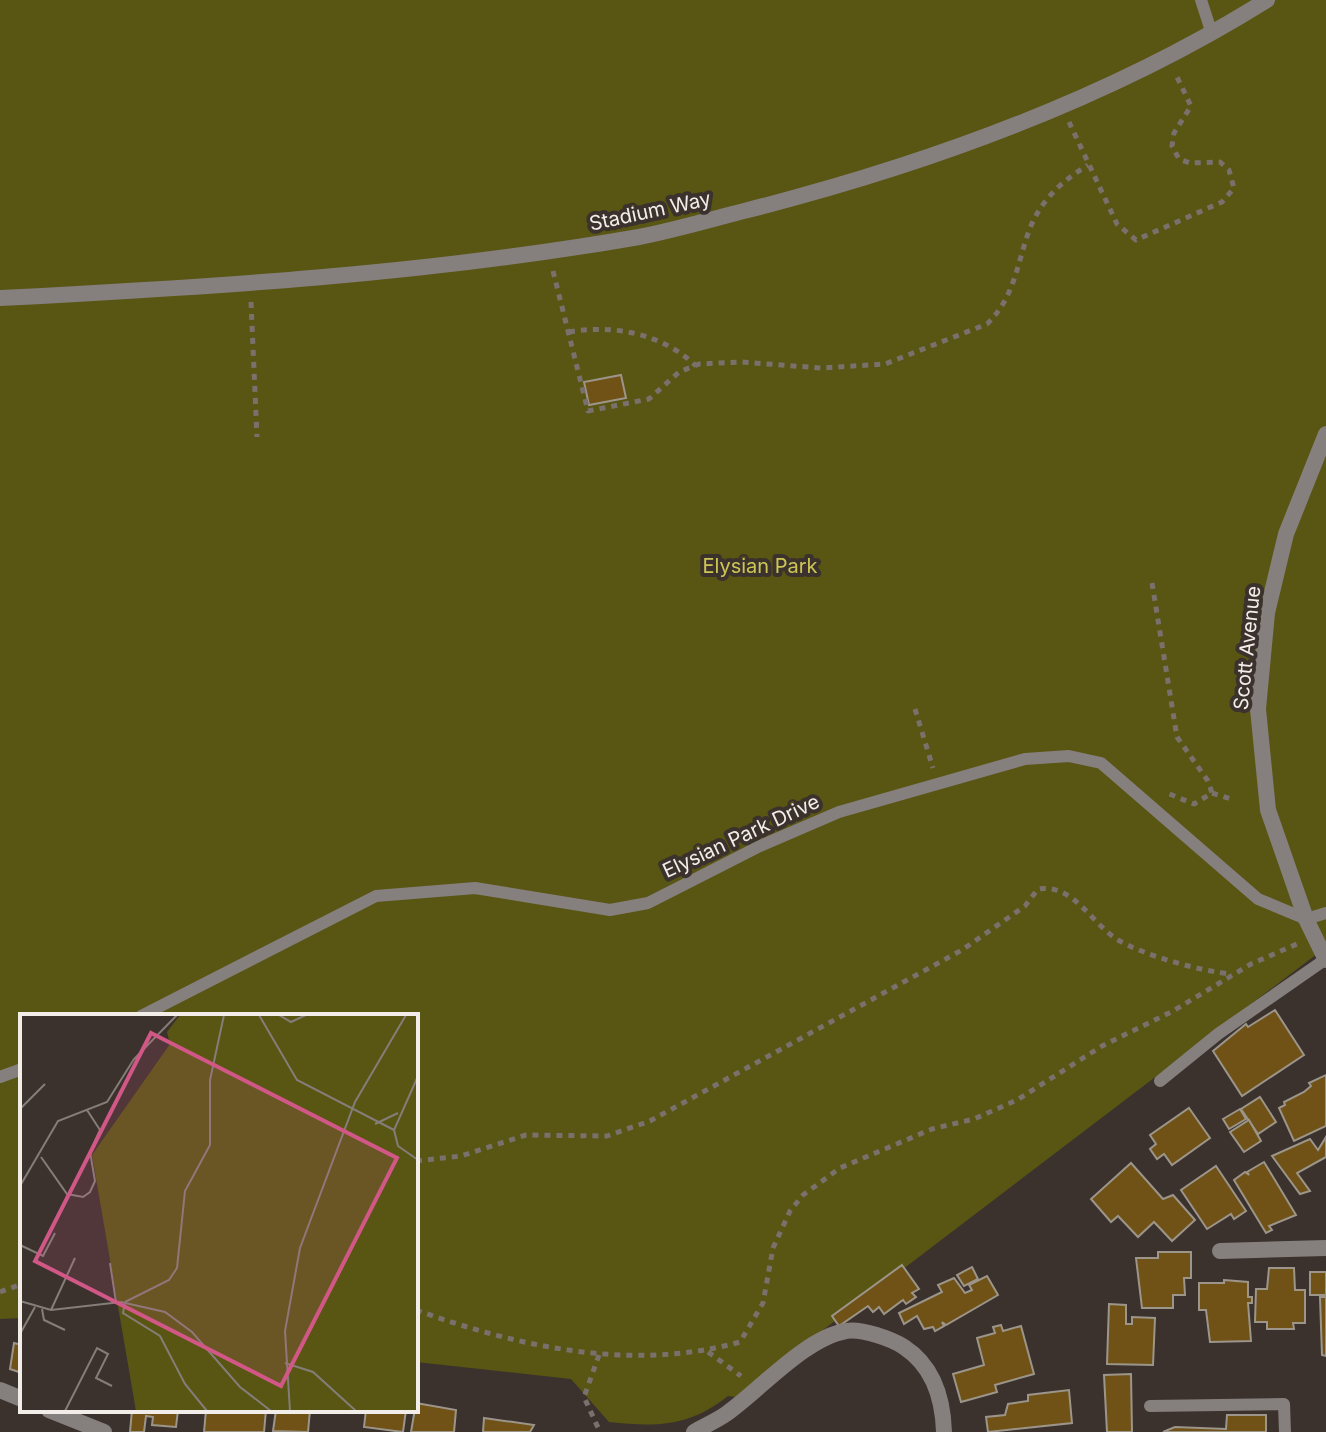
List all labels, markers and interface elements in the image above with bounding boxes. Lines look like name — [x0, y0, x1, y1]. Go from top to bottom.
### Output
street label: Stadium Way — [587, 186, 713, 236]
park label: Elysian Park — [702, 554, 818, 578]
street label: Scott Avenue — [1229, 585, 1265, 711]
street label: Elysian Park Drive — [659, 789, 823, 883]
inset map — [20, 1014, 418, 1412]

